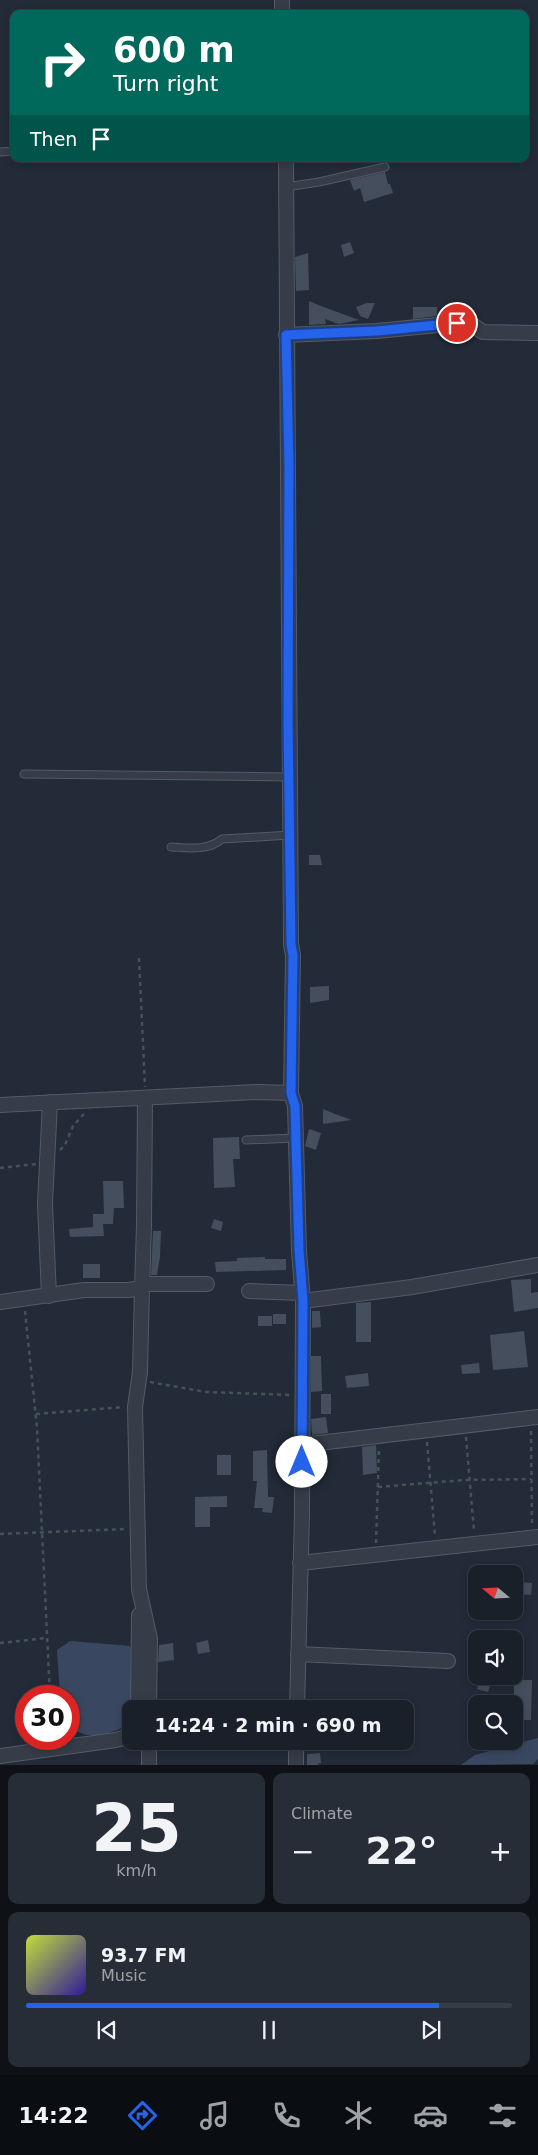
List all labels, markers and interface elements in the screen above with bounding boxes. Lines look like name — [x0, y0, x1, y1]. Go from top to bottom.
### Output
icon: right — [30, 30, 95, 95]
text: 600 m — [113, 30, 235, 70]
text: Turn right — [113, 71, 218, 96]
icon: arrive — [87, 125, 115, 153]
text: Then — [30, 128, 77, 150]
pin — [436, 302, 478, 344]
icon: arrive — [443, 309, 471, 337]
position arrow — [275, 1435, 327, 1487]
north arrow — [468, 1565, 522, 1620]
map controls — [468, 1565, 523, 1750]
button: sound — [468, 1630, 523, 1685]
speed limit sign: 30 — [15, 1685, 80, 1750]
button: search — [468, 1695, 523, 1750]
text: 14:24 · 2 min · 690 m — [154, 1714, 382, 1736]
text: 25 — [91, 1791, 182, 1866]
text: Climate — [291, 1804, 353, 1823]
text: 22° — [366, 1829, 437, 1873]
text: − — [291, 1835, 314, 1868]
text: + — [489, 1835, 512, 1868]
text: km/h — [116, 1861, 157, 1880]
text: 93.7 FM — [101, 1944, 186, 1966]
text: Music — [101, 1966, 147, 1985]
icon: previous — [93, 2016, 121, 2044]
icon: pause — [255, 2016, 283, 2044]
icon: next — [417, 2016, 445, 2044]
icon: directions — [125, 2098, 160, 2133]
icon: music — [197, 2098, 232, 2133]
icon: phone — [269, 2098, 304, 2133]
icon: climate — [341, 2098, 376, 2133]
icon: car — [413, 2098, 448, 2133]
icon: filters — [485, 2098, 520, 2133]
text: 14:22 — [18, 2103, 88, 2128]

